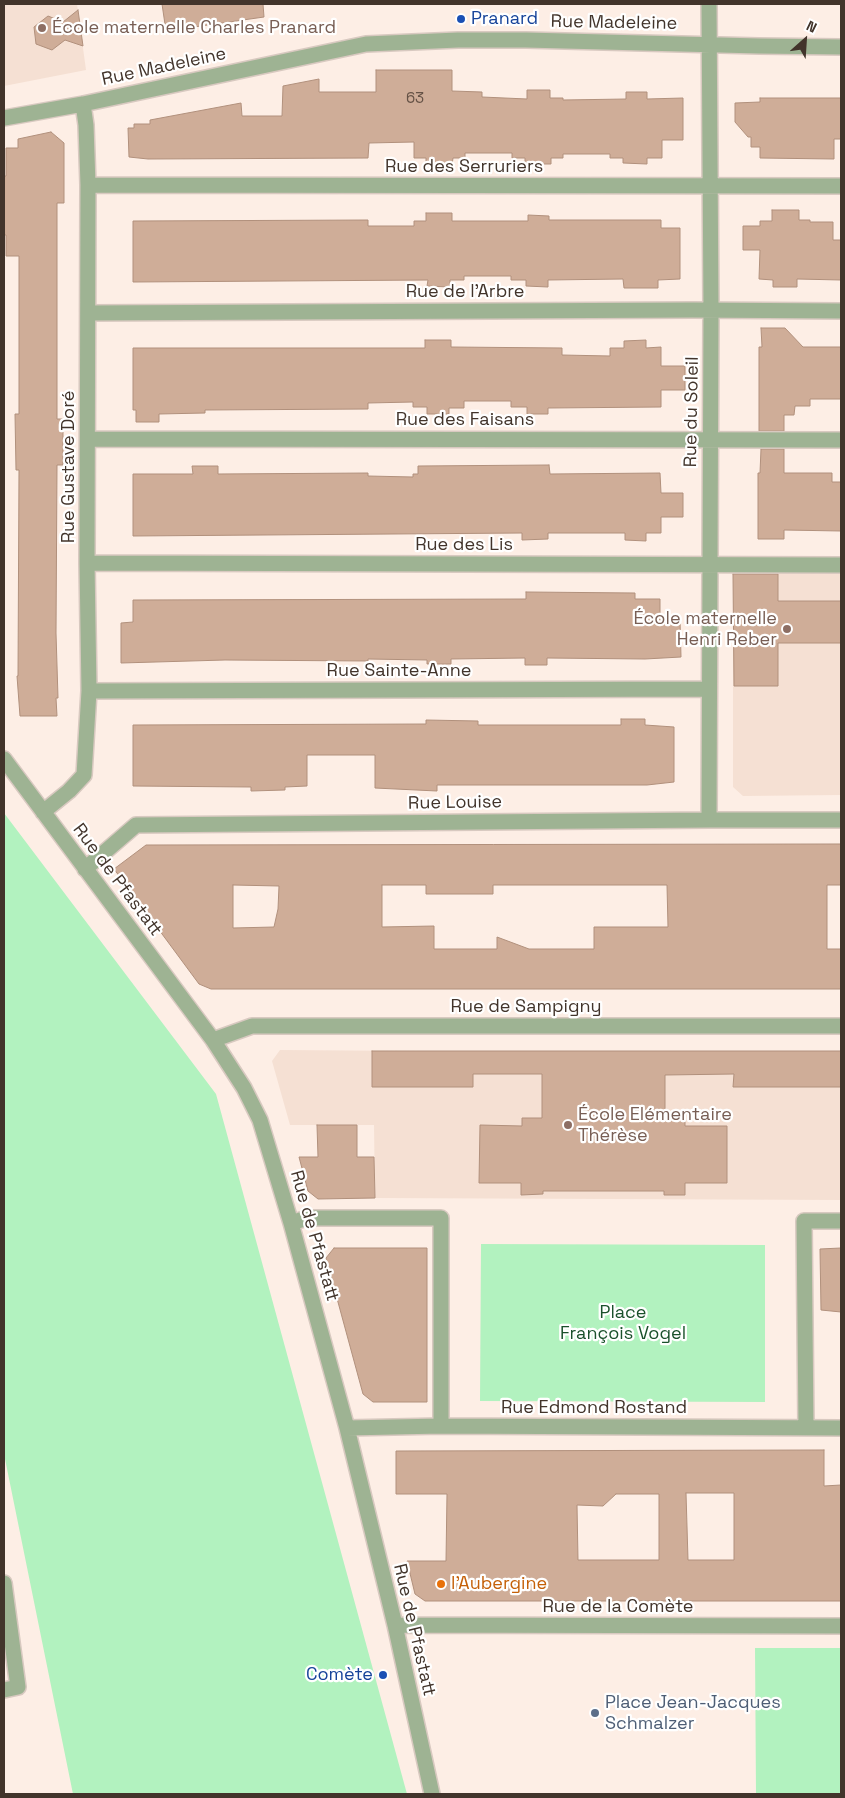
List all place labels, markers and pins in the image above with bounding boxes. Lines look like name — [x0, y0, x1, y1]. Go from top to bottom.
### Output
place label: Pranard — [471, 8, 538, 30]
marker: Pranard — [455, 13, 467, 25]
place label: École maternelle Charles Pranard — [52, 17, 336, 39]
marker: École maternelle Charles Pranard — [36, 22, 48, 34]
place label: École maternelle Henri Reber — [633, 608, 777, 650]
marker: École maternelle Henri Reber — [781, 623, 793, 635]
place label: École Elémentaire Thérèse — [578, 1104, 732, 1146]
marker: École Elémentaire Thérèse — [562, 1119, 574, 1131]
place label: l’Aubergine — [451, 1573, 547, 1595]
marker: l’Aubergine — [435, 1578, 447, 1590]
place label: Comète — [306, 1664, 373, 1686]
marker: Comète — [377, 1669, 389, 1681]
place label: Place Jean-Jacques Schmalzer — [605, 1692, 781, 1735]
marker: Place Jean-Jacques Schmalzer — [589, 1707, 601, 1719]

